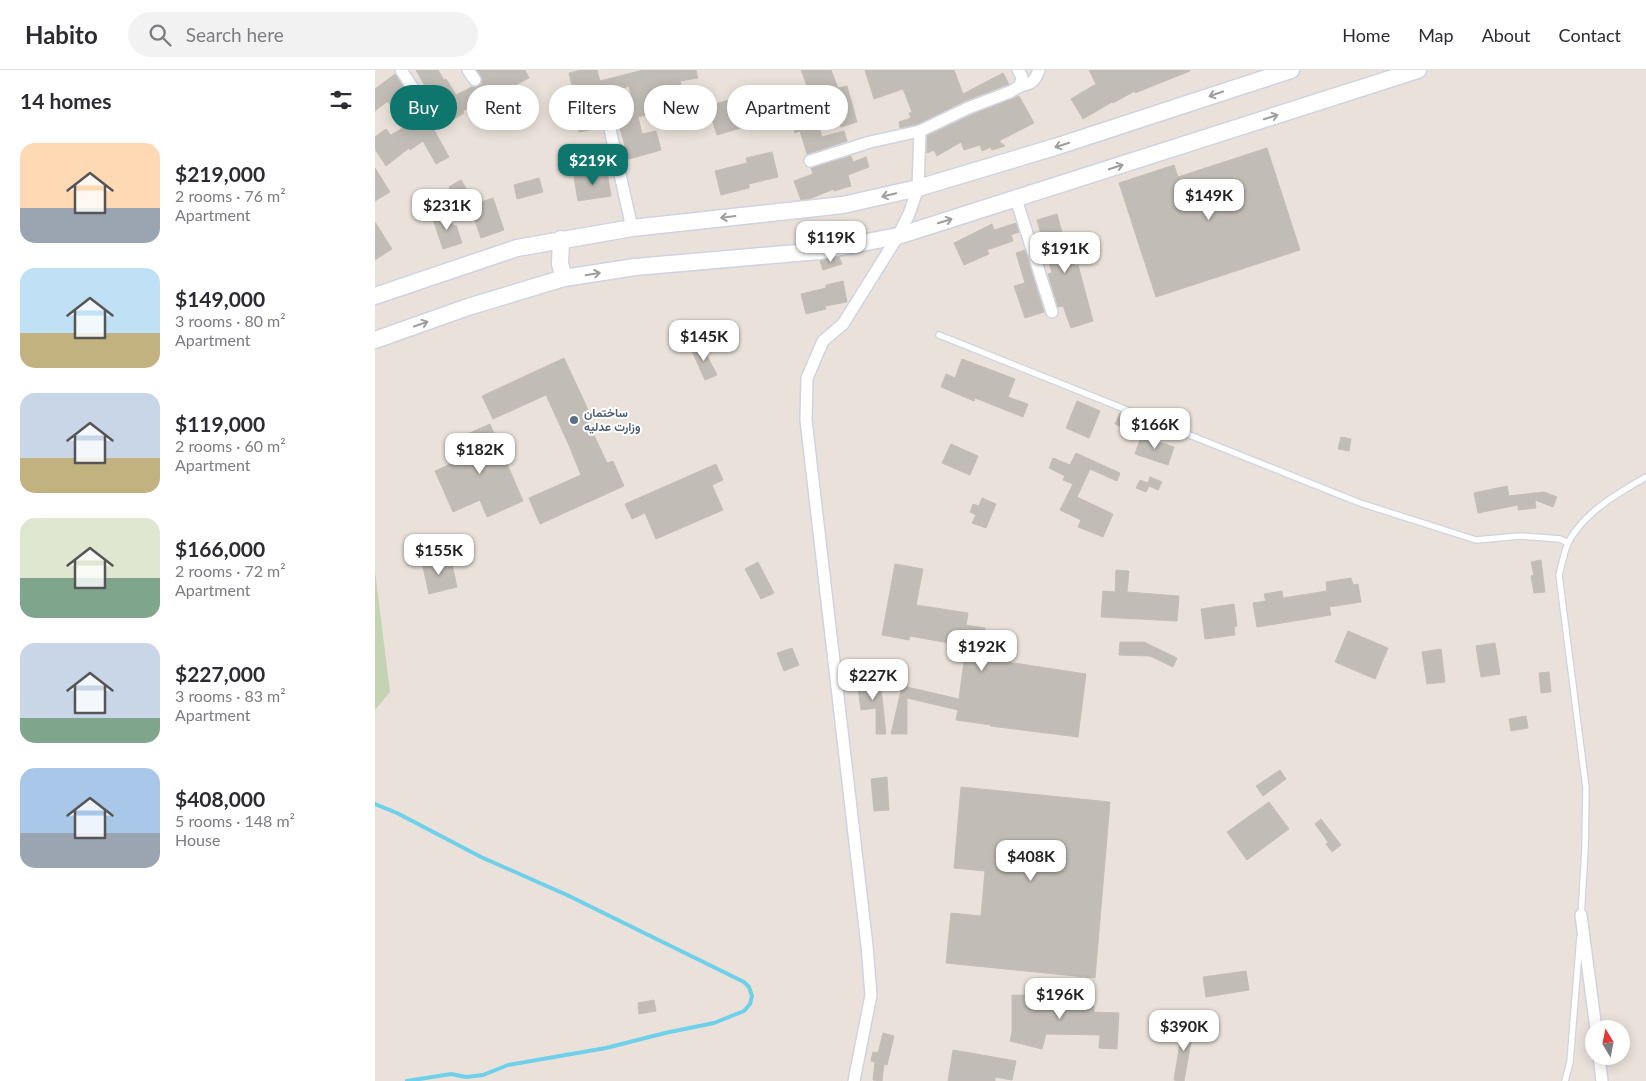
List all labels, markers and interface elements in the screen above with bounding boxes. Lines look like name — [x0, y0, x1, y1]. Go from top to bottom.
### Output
search box — [128, 12, 478, 57]
text: Habito — [25, 20, 98, 49]
icon: search — [146, 21, 174, 49]
text: Search here — [186, 23, 284, 46]
text: Home — [1342, 24, 1390, 46]
text: Map — [1418, 24, 1454, 46]
text: About — [1482, 24, 1531, 46]
text: Contact — [1559, 24, 1621, 46]
chip: Buy — [390, 85, 457, 130]
chip: Rent — [467, 85, 539, 130]
chip: Filters — [549, 85, 634, 130]
chip: New — [644, 85, 717, 130]
chip: Apartment — [727, 85, 848, 130]
icon: filters — [327, 86, 355, 114]
text: 14 homes — [20, 88, 111, 113]
one-way arrow — [1208, 90, 1224, 100]
one-way arrow — [1263, 112, 1279, 122]
one-way arrow — [1054, 141, 1070, 151]
pin: $219K — [558, 144, 628, 186]
text: $219K — [569, 150, 617, 169]
text: $219,000 — [175, 161, 265, 186]
one-way arrow — [1108, 161, 1124, 171]
icon: home — [60, 163, 120, 223]
pin: $149K — [1174, 178, 1244, 221]
text: $149K — [1185, 185, 1233, 204]
text: 2 rooms · 76 m² — [175, 186, 286, 205]
pin: $231K — [412, 189, 482, 231]
one-way arrow — [881, 191, 897, 200]
text: $231K — [423, 195, 471, 214]
text: Apartment — [175, 205, 250, 224]
one-way arrow — [720, 212, 736, 222]
one-way arrow — [937, 216, 953, 226]
pin: $119K — [796, 220, 866, 263]
text: $119K — [807, 227, 855, 246]
pin: $191K — [1030, 232, 1100, 274]
text: $191K — [1041, 238, 1089, 257]
one-way arrow — [585, 268, 601, 278]
text: $149,000 — [175, 286, 265, 311]
icon: home — [60, 288, 120, 348]
text: 3 rooms · 80 m² — [175, 311, 286, 330]
one-way arrow — [413, 319, 428, 328]
pin: $145K — [669, 320, 739, 362]
text: $145K — [680, 326, 728, 345]
text: Apartment — [175, 330, 250, 349]
place label: ساختمان وزارت عدلیه — [584, 405, 641, 435]
pin: $166K — [1120, 408, 1190, 450]
text: $119,000 — [175, 411, 265, 436]
icon: home — [60, 413, 120, 473]
marker: ساختمان وزارت عدلیه — [568, 414, 580, 426]
text: $166K — [1131, 414, 1179, 433]
pin: $182K — [445, 432, 515, 475]
text: 2 rooms · 60 m² — [175, 436, 286, 455]
text: $182K — [456, 439, 504, 458]
text: Apartment — [175, 455, 250, 474]
pin: $155K — [404, 534, 474, 576]
text: $166,000 — [175, 536, 265, 561]
icon: home — [60, 538, 120, 598]
text: $155K — [415, 540, 463, 559]
text: 2 rooms · 72 m² — [175, 561, 286, 580]
text: Apartment — [175, 580, 250, 599]
pin: $192K — [947, 630, 1017, 672]
text: $192K — [958, 636, 1006, 655]
pin: $227K — [838, 658, 908, 701]
text: $227,000 — [175, 661, 265, 686]
icon: home — [60, 663, 120, 723]
text: $227K — [849, 665, 897, 684]
text: 3 rooms · 83 m² — [175, 686, 286, 705]
text: Apartment — [175, 705, 250, 724]
text: $408,000 — [175, 786, 265, 811]
icon: home — [60, 788, 120, 848]
text: 5 rooms · 148 m² — [175, 811, 295, 830]
text: House — [175, 830, 220, 849]
pin: $408K — [996, 840, 1066, 882]
text: $408K — [1007, 846, 1055, 865]
pin: $196K — [1025, 978, 1095, 1020]
text: $196K — [1036, 984, 1084, 1003]
pin: $390K — [1149, 1010, 1219, 1052]
text: $390K — [1160, 1016, 1208, 1035]
north arrow — [1585, 1020, 1630, 1065]
map controls — [1585, 1020, 1630, 1065]

